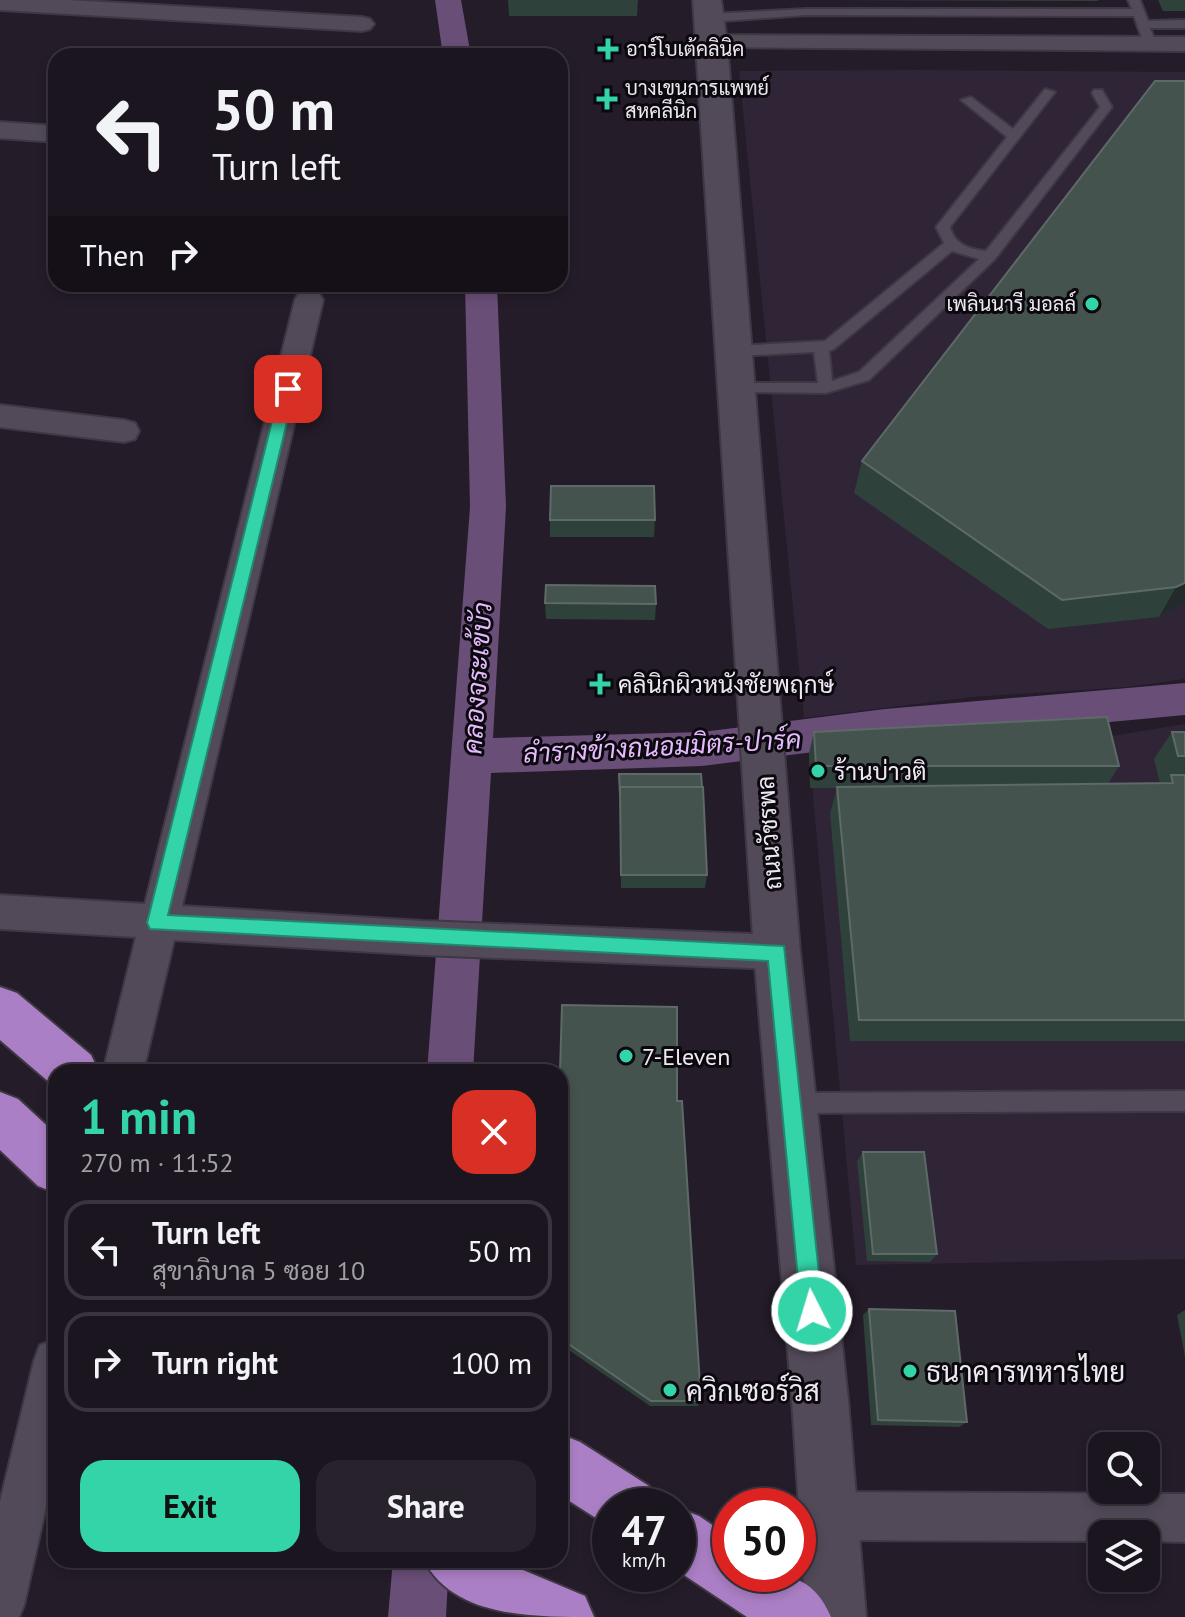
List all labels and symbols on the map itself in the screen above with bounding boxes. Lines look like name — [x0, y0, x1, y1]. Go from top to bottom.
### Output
place label: อาร์โบเต้คลินิค — [626, 35, 744, 62]
marker: อาร์โบเต้คลินิค — [597, 38, 619, 60]
place label: บางเขนการแพทย์ สหคลีนิก — [625, 74, 769, 124]
marker: บางเขนการแพทย์ สหคลีนิก — [596, 88, 618, 110]
place label: เพลินนารี มอลล์ — [946, 290, 1076, 317]
marker: เพลินนารี มอลล์ — [1083, 295, 1101, 313]
pin — [254, 355, 322, 423]
water label: คลองจระเข้บัว — [455, 601, 499, 755]
place label: คลินิกผิวหนังชัยพฤกษ์ — [618, 669, 834, 700]
marker: คลินิกผิวหนังชัยพฤกษ์ — [589, 673, 611, 695]
water label: ลำรางข้างถนอมมิตร-ปาร์ค — [522, 722, 802, 770]
place label: ร้านบ่าวติ — [834, 756, 927, 787]
marker: ร้านบ่าวติ — [809, 762, 827, 780]
street label: ถนนวัชรพล — [750, 775, 788, 891]
place label: 7-Eleven — [642, 1041, 730, 1072]
marker: 7-Eleven — [617, 1047, 635, 1065]
position arrow — [770, 1269, 854, 1353]
place label: ธนาคารทหารไทย — [926, 1353, 1125, 1390]
marker: ธนาคารทหารไทย — [901, 1362, 919, 1380]
place label: ควิกเซอร์วิส — [686, 1372, 820, 1409]
marker: ควิกเซอร์วิส — [661, 1381, 679, 1399]
speed limit sign: 50 — [712, 1488, 816, 1592]

